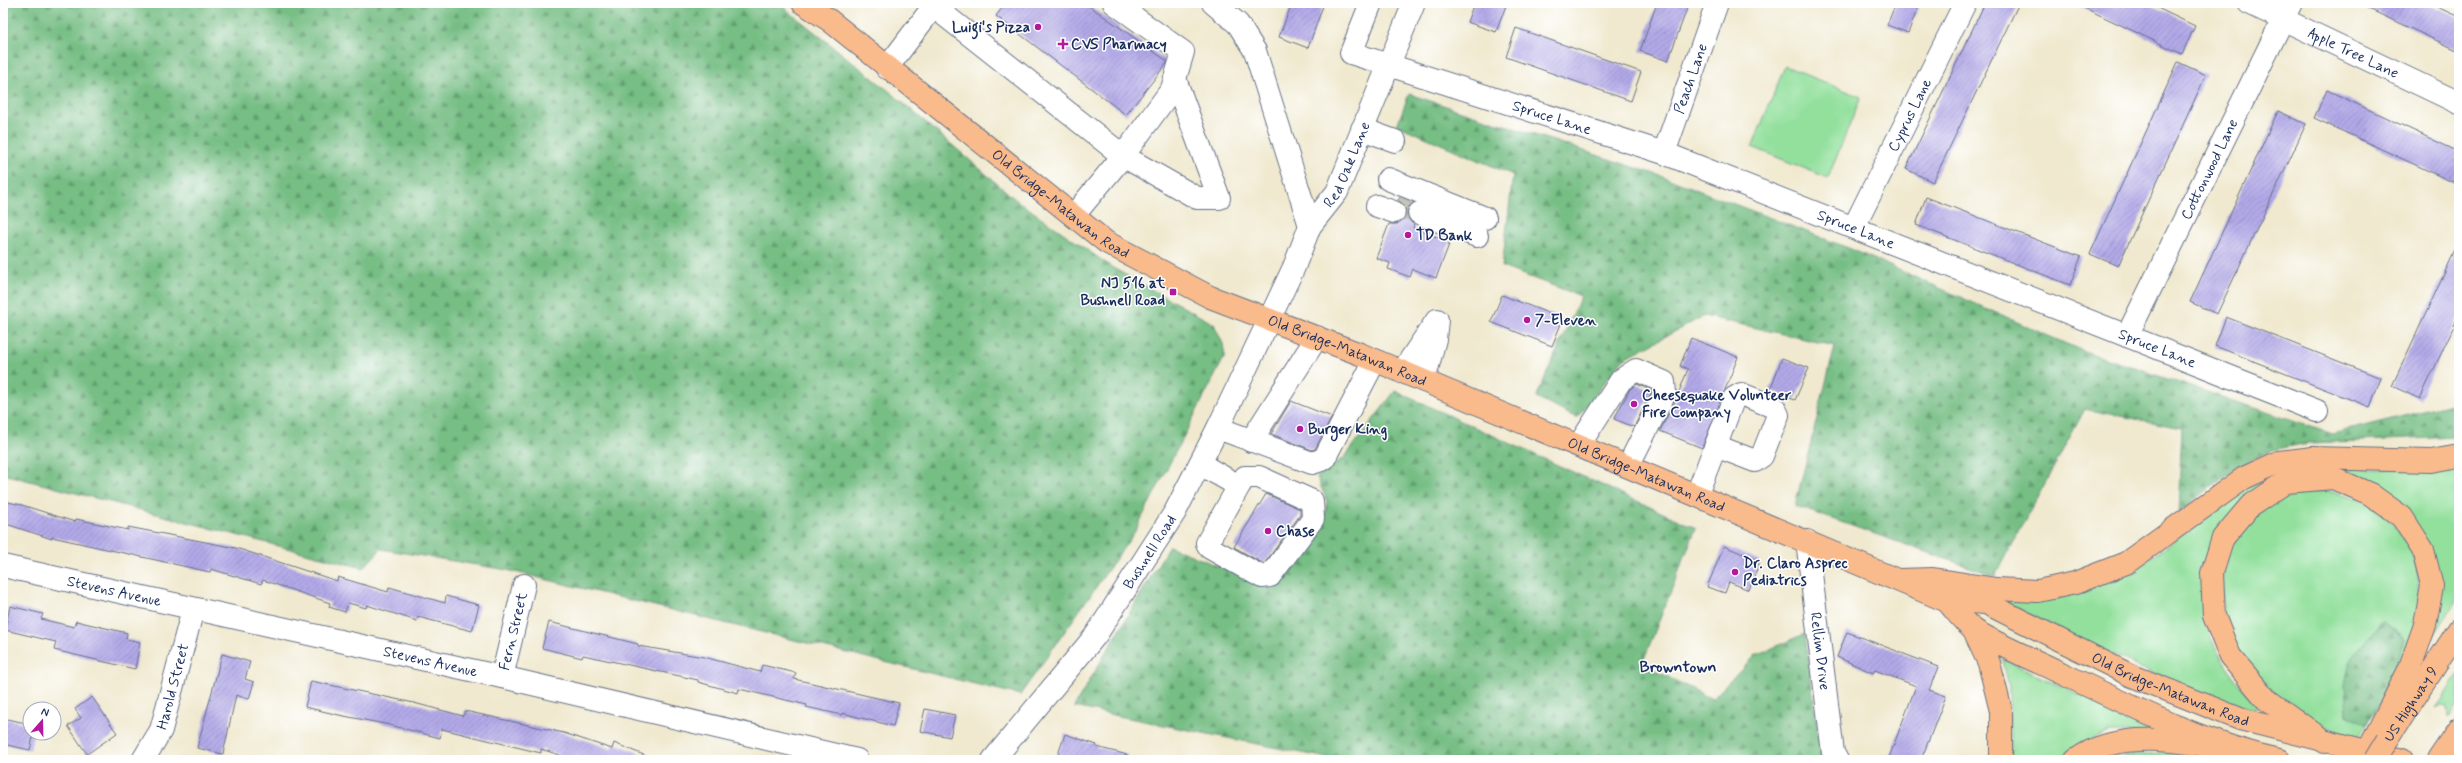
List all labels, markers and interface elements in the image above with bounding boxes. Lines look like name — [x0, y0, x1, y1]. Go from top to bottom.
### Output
place label: Luigi's Pizza — [952, 18, 1030, 40]
marker: Luigi's Pizza — [1033, 22, 1043, 32]
street label: Apple Tree Lane — [2304, 24, 2402, 84]
place label: CVS Pharmacy — [1071, 35, 1167, 55]
marker: CVS Pharmacy — [1058, 39, 1068, 49]
street label: Peach Lane — [1670, 41, 1713, 117]
street label: Cyprus Lane — [1884, 75, 1937, 155]
street label: Spruce Lane — [1510, 96, 1594, 140]
street label: Cottonwood Lane — [2177, 115, 2244, 223]
street label: Red Oak Lane — [1319, 119, 1376, 212]
street label: Old Bridge-Matawan Road — [987, 145, 1133, 264]
street label: Spruce Lane — [1814, 205, 1898, 254]
place label: TD Bank — [1416, 226, 1473, 246]
marker: TD Bank — [1403, 230, 1413, 240]
place label: NJ 516 at Bushnell Road — [1081, 274, 1166, 311]
marker: NJ 516 at Bushnell Road — [1168, 287, 1178, 297]
street label: Old Bridge-Matawan Road — [1265, 311, 1429, 392]
place label: 7-Eleven — [1535, 311, 1597, 331]
marker: 7-Eleven — [1522, 315, 1532, 325]
street label: Spruce Lane — [2115, 325, 2199, 373]
place label: Cheesequake Volunteer Fire Company — [1642, 386, 1792, 423]
marker: Cheesequake Volunteer Fire Company — [1629, 399, 1639, 409]
place label: Burger King — [1308, 420, 1388, 442]
marker: Burger King — [1295, 424, 1305, 434]
street label: Old Bridge-Matawan Road — [1564, 433, 1728, 517]
street label: Bushnell Road — [1119, 511, 1182, 593]
place label: Chase — [1276, 522, 1315, 542]
marker: Chase — [1263, 526, 1273, 536]
place label: Dr. Claro Asprec Pediatrics — [1743, 554, 1848, 591]
marker: Dr. Claro Asprec Pediatrics — [1730, 567, 1740, 577]
street label: Stevens Avenue — [65, 572, 163, 612]
street label: Fern Street — [495, 590, 533, 673]
street label: Rellim Drive — [1805, 611, 1834, 692]
street label: Harold Street — [152, 641, 194, 732]
street label: Stevens Avenue — [381, 642, 479, 682]
street label: Old Bridge-Matawan Road — [2088, 648, 2251, 732]
district label: Browntown — [1640, 657, 1716, 678]
street label: US Highway 9 — [2379, 663, 2443, 746]
north arrow — [22, 701, 62, 741]
text: N — [39, 705, 51, 720]

